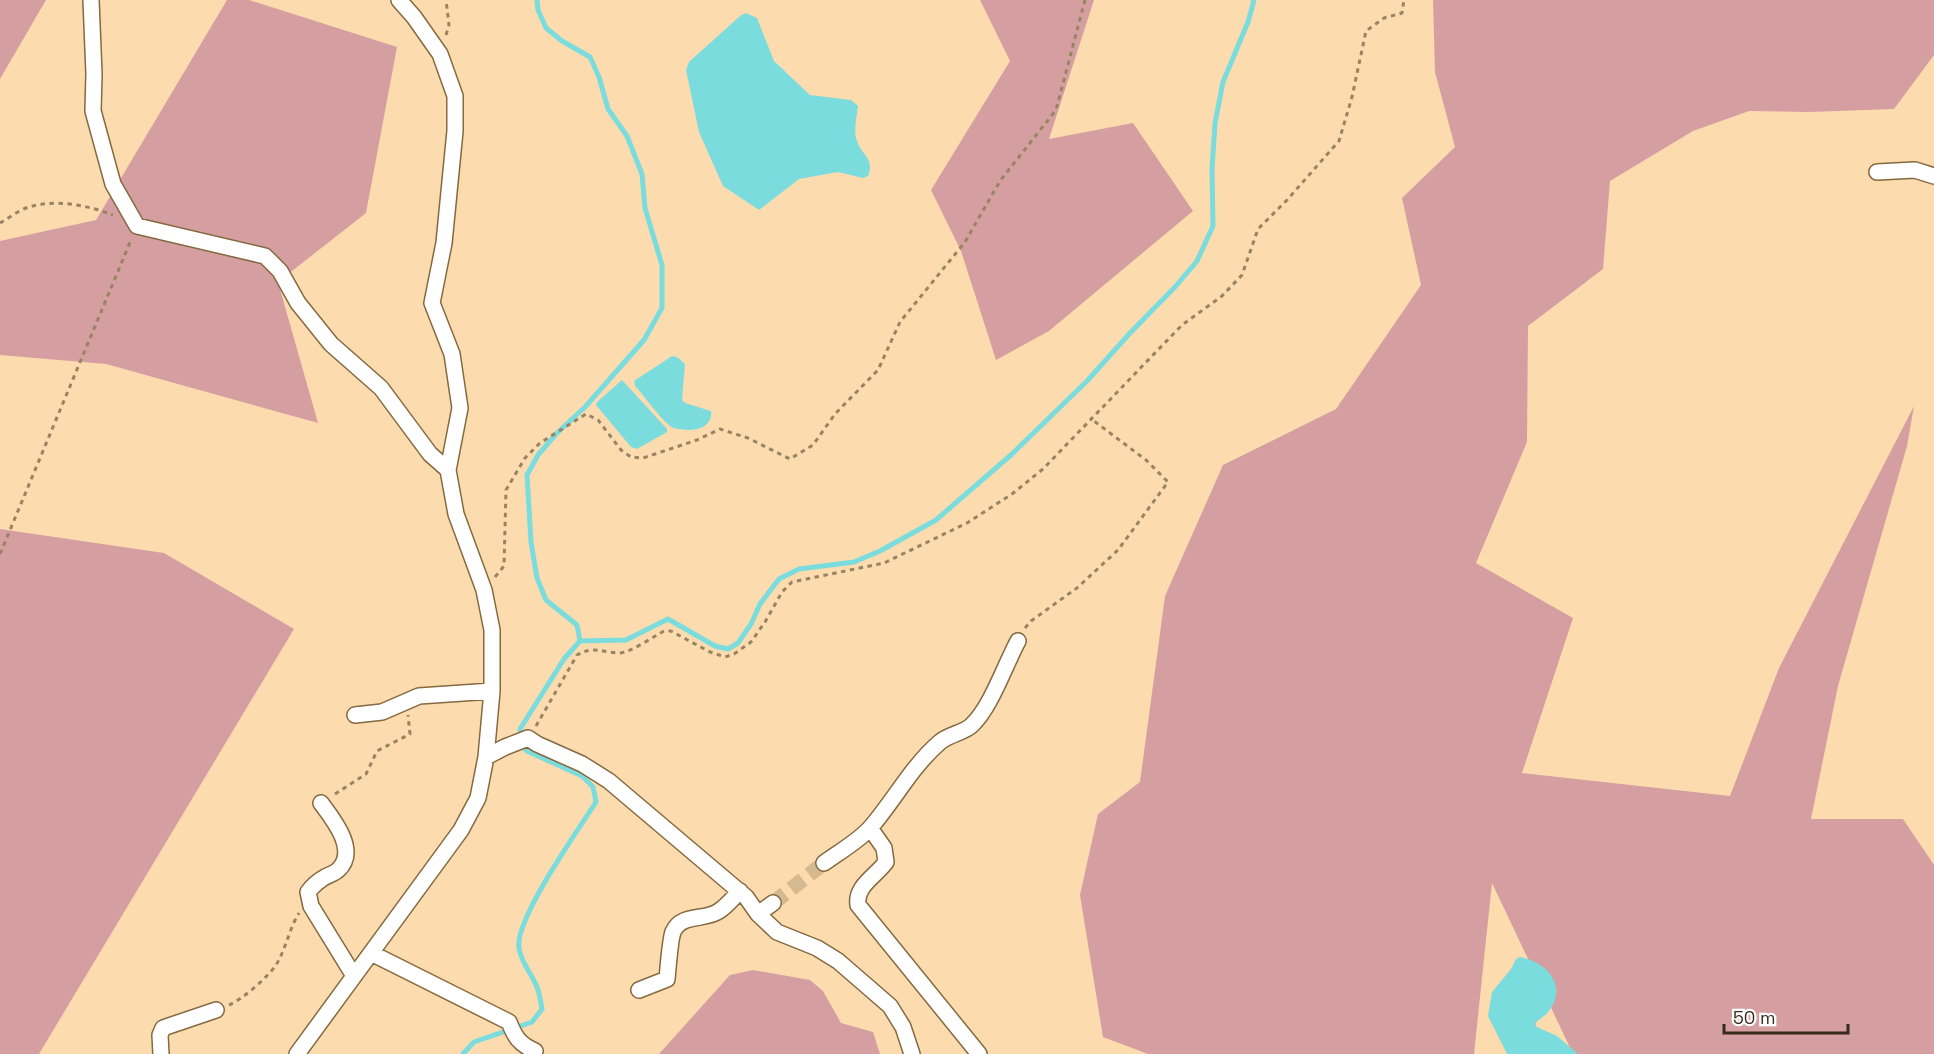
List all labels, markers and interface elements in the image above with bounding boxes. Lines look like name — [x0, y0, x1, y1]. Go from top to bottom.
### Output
scale bar — [1724, 997, 1848, 1035]
text: 50 m — [1733, 1006, 1775, 1029]

